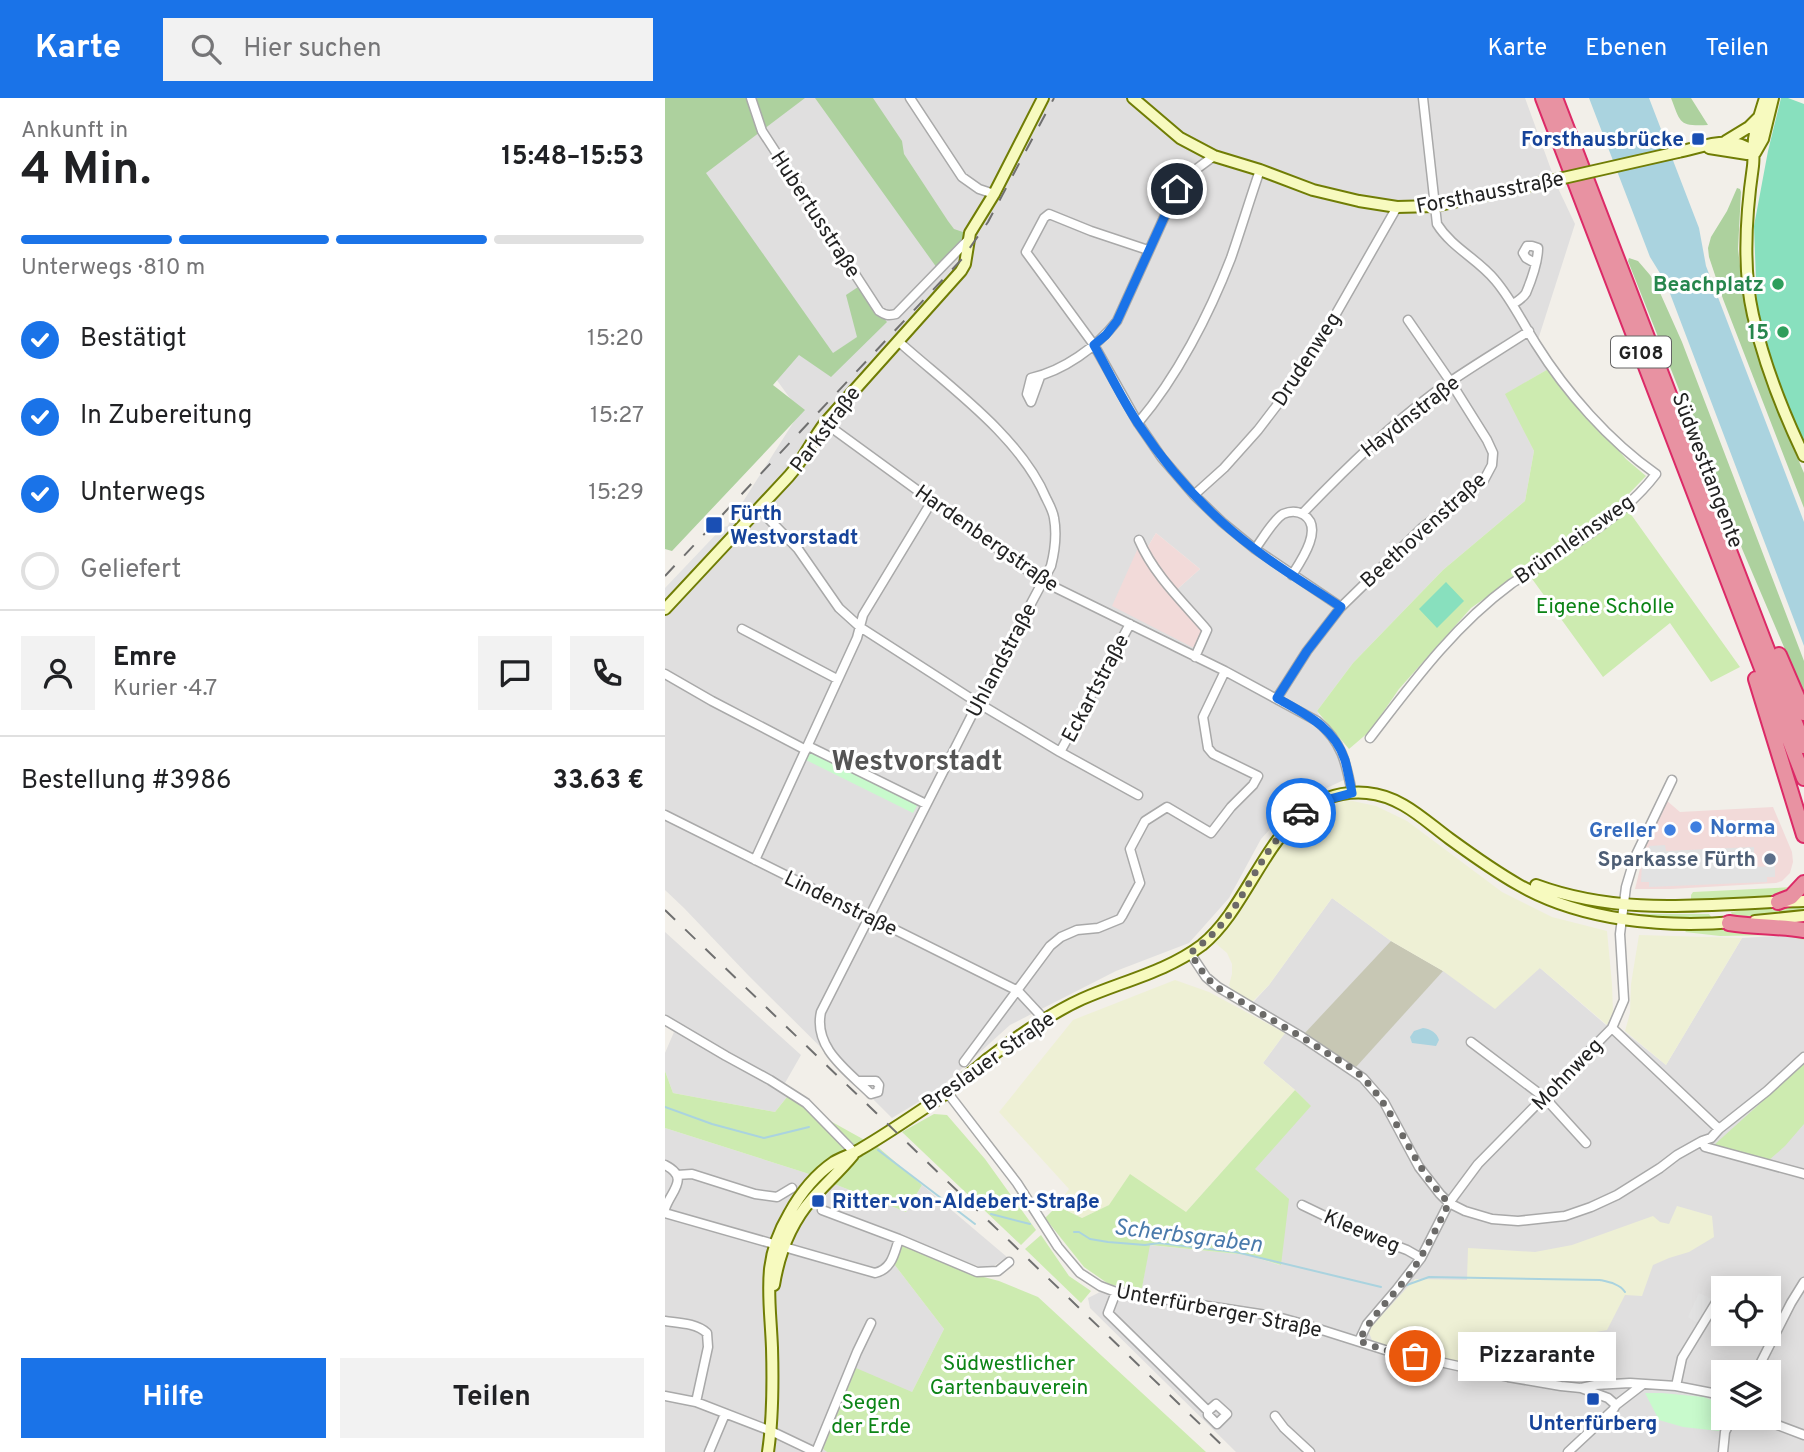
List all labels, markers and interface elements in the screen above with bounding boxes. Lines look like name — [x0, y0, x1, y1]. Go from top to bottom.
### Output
search box — [163, 18, 653, 81]
text: Karte — [35, 28, 121, 70]
icon: search — [187, 30, 225, 68]
text: Hier suchen — [243, 33, 382, 66]
text: Karte — [1487, 34, 1547, 64]
text: Ebenen — [1585, 34, 1667, 64]
text: Teilen — [1705, 34, 1769, 64]
text: Ankunft in — [21, 117, 128, 146]
place label: Forsthausbrücke — [1521, 127, 1684, 154]
marker: Forsthausbrücke — [1690, 131, 1706, 147]
text: 15:48–15:53 — [501, 141, 644, 174]
text: 4 Min. — [21, 142, 151, 201]
street label: Hubertusstraße — [764, 146, 866, 283]
pin — [1147, 159, 1207, 219]
street label: Forsthausstraße — [1414, 166, 1566, 221]
icon: home — [1158, 170, 1196, 208]
text: Unterwegs · 810 m — [21, 254, 205, 283]
place label: Beachplatz — [1653, 272, 1764, 299]
marker: Beachplatz — [1770, 276, 1786, 292]
street label: Drudenweg — [1267, 307, 1348, 412]
place label: 15 — [1748, 320, 1769, 347]
icon: check — [21, 321, 59, 359]
text: Bestätigt — [80, 323, 187, 356]
marker: 15 — [1775, 324, 1791, 340]
text: 15:20 — [587, 325, 644, 354]
road number: G108 — [1611, 336, 1671, 368]
street label: Haydnstraße — [1356, 370, 1466, 464]
street label: Parkstraße — [785, 381, 867, 479]
street label: Südwesttangente — [1665, 389, 1749, 552]
icon: check — [21, 398, 59, 436]
text: In Zubereitung — [80, 400, 252, 433]
text: 15:27 — [590, 402, 644, 431]
street label: Beethovenstraße — [1355, 467, 1493, 595]
icon: check — [21, 475, 59, 513]
text: Unterwegs — [80, 477, 206, 510]
text: 15:29 — [588, 479, 644, 508]
street label: Hardenbergstraße — [909, 480, 1063, 599]
street label: Brünnleinsweg — [1510, 489, 1640, 591]
place label: Fürth Westvorstadt — [730, 501, 858, 552]
marker: Fürth Westvorstadt — [704, 515, 724, 535]
text: Geliefert — [80, 554, 181, 587]
park label: Eigene Scholle — [1536, 594, 1674, 621]
street label: Uhlandstraße — [961, 599, 1044, 722]
street label: Eckartstraße — [1056, 630, 1136, 748]
button: person — [21, 636, 95, 710]
button: chat — [478, 636, 552, 710]
button: phone — [570, 636, 644, 710]
text: Emre — [113, 642, 177, 675]
text: Kurier · 4.7 — [113, 675, 217, 704]
district label: Westvorstadt — [831, 745, 1003, 781]
text: Bestellung #3986 — [21, 765, 232, 798]
text: 33.63 € — [553, 765, 644, 798]
courier — [1266, 778, 1336, 848]
icon: car — [1282, 794, 1320, 832]
place label: Norma — [1710, 815, 1775, 842]
place label: Greller — [1589, 818, 1656, 845]
marker: Norma — [1688, 819, 1704, 835]
marker: Greller — [1662, 822, 1678, 838]
place label: Sparkasse Fürth — [1598, 847, 1756, 874]
marker: Sparkasse Fürth — [1762, 851, 1778, 867]
street label: Lindenstraße — [779, 865, 901, 943]
street label: Breslauer Straße — [917, 1006, 1061, 1118]
street label: Mohnweg — [1527, 1033, 1609, 1117]
place label: Ritter-von-Aldebert-Straße — [832, 1189, 1100, 1216]
marker: Ritter-von-Aldebert-Straße — [810, 1193, 826, 1209]
street label: Kleeweg — [1319, 1204, 1404, 1261]
water label: Scherbsgraben — [1112, 1214, 1264, 1261]
map controls — [1711, 1276, 1781, 1430]
button: locate — [1711, 1276, 1781, 1346]
street label: Unterfürberger Straße — [1113, 1278, 1324, 1345]
pin — [1385, 1326, 1445, 1386]
callout: Pizzarante — [1457, 1332, 1615, 1380]
icon: bag — [1396, 1337, 1434, 1375]
text: Pizzarante — [1479, 1342, 1595, 1371]
park label: Südwestlicher Gartenbauverein — [930, 1351, 1088, 1402]
button: Hilfe — [21, 1358, 326, 1438]
button: Teilen — [340, 1358, 644, 1438]
button: layers — [1711, 1360, 1781, 1430]
park label: Segen der Erde — [831, 1390, 911, 1441]
marker: Unterfürberg — [1585, 1391, 1601, 1407]
place label: Unterfürberg — [1529, 1411, 1657, 1438]

